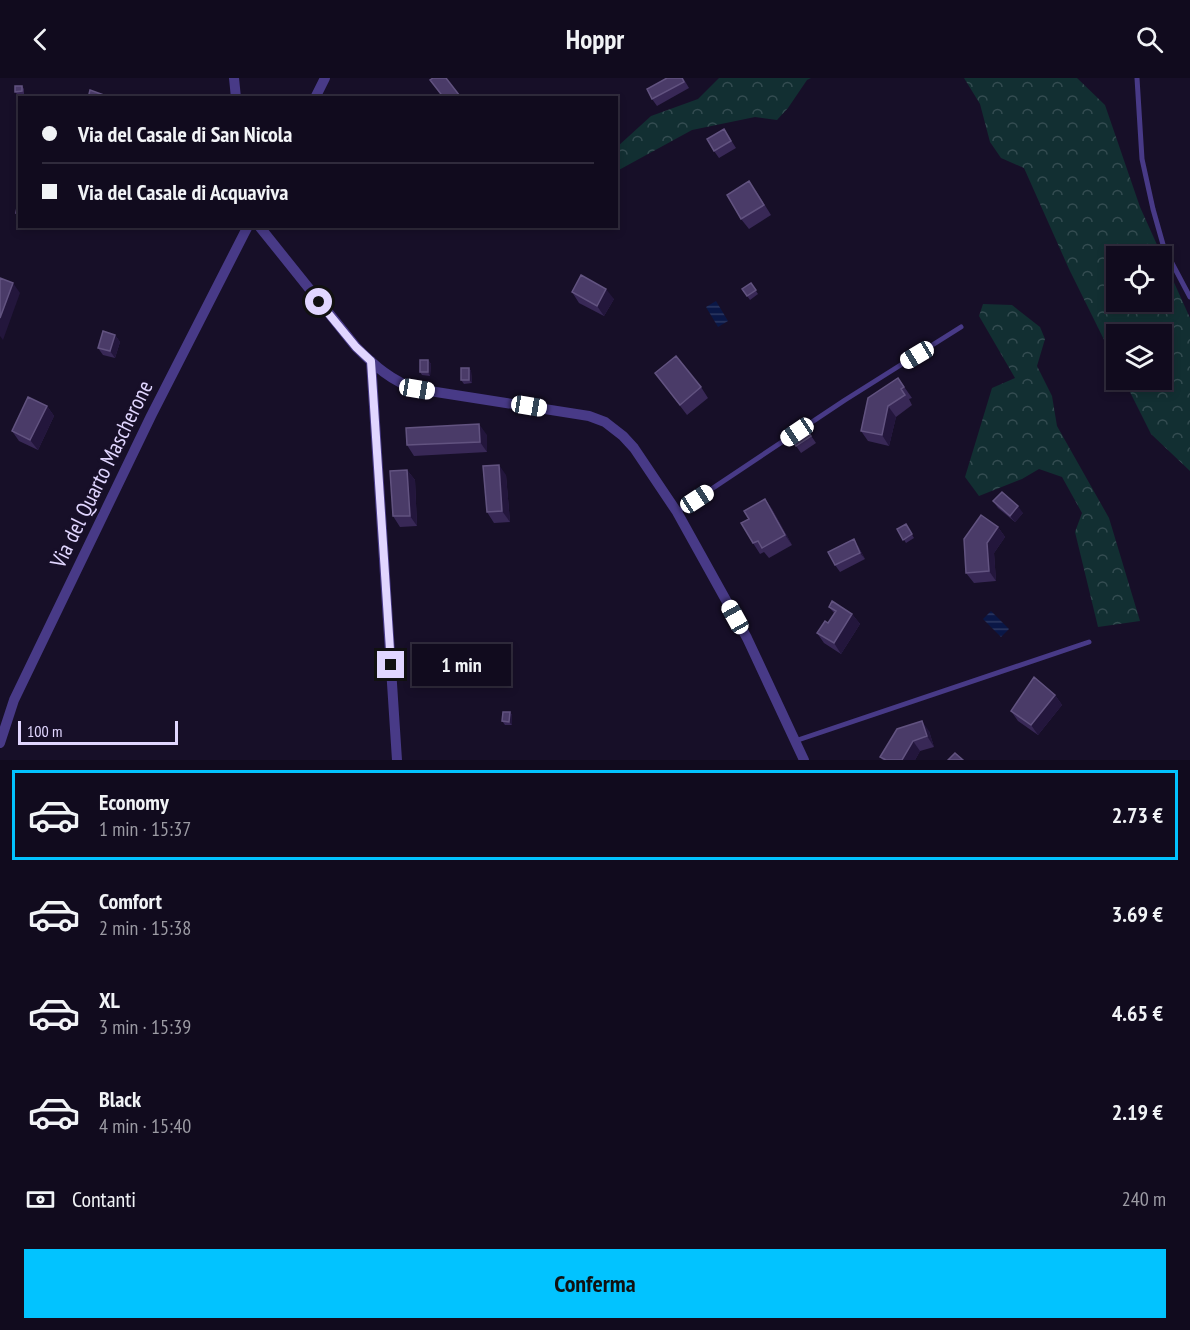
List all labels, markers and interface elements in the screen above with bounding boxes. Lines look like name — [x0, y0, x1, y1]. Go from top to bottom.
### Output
text: Hoppr — [566, 22, 624, 56]
icon: back — [24, 23, 57, 56]
icon: search — [1133, 23, 1166, 56]
text: Via del Casale di San Nicola — [78, 120, 292, 148]
text: Via del Casale di Acquaviva — [78, 178, 288, 206]
map controls — [1106, 246, 1172, 390]
button: locate — [1106, 246, 1172, 312]
route start — [305, 288, 332, 315]
button: layers — [1106, 324, 1172, 390]
car — [897, 338, 937, 372]
street label: Via del Quarto Mascherone — [43, 376, 159, 573]
car — [398, 377, 436, 401]
car — [510, 394, 548, 418]
car — [777, 414, 817, 450]
car — [677, 482, 717, 516]
car — [718, 597, 752, 637]
callout: 1 min — [412, 644, 511, 686]
route end — [377, 651, 404, 678]
text: 1 min — [441, 652, 482, 678]
scale bar — [18, 718, 178, 746]
text: 100 m — [27, 721, 62, 741]
icon: car — [27, 788, 81, 842]
text: Economy — [99, 788, 169, 816]
text: 2.73 € — [1112, 801, 1163, 829]
text: 1 min · 15:37 — [99, 816, 191, 842]
icon: car — [27, 887, 81, 941]
text: Comfort — [99, 887, 162, 915]
text: 3.69 € — [1112, 900, 1163, 928]
text: 2 min · 15:38 — [99, 915, 191, 941]
icon: car — [27, 986, 81, 1040]
text: XL — [99, 986, 120, 1014]
text: 4.65 € — [1112, 999, 1163, 1027]
text: 3 min · 15:39 — [99, 1014, 191, 1040]
icon: car — [27, 1085, 81, 1139]
text: Black — [99, 1085, 141, 1113]
text: 2.19 € — [1112, 1098, 1163, 1126]
text: 4 min · 15:40 — [99, 1113, 191, 1139]
icon: cash — [24, 1183, 57, 1216]
text: Contanti — [72, 1185, 136, 1213]
text: 240 m — [1122, 1186, 1166, 1212]
button: Conferma — [24, 1249, 1166, 1318]

